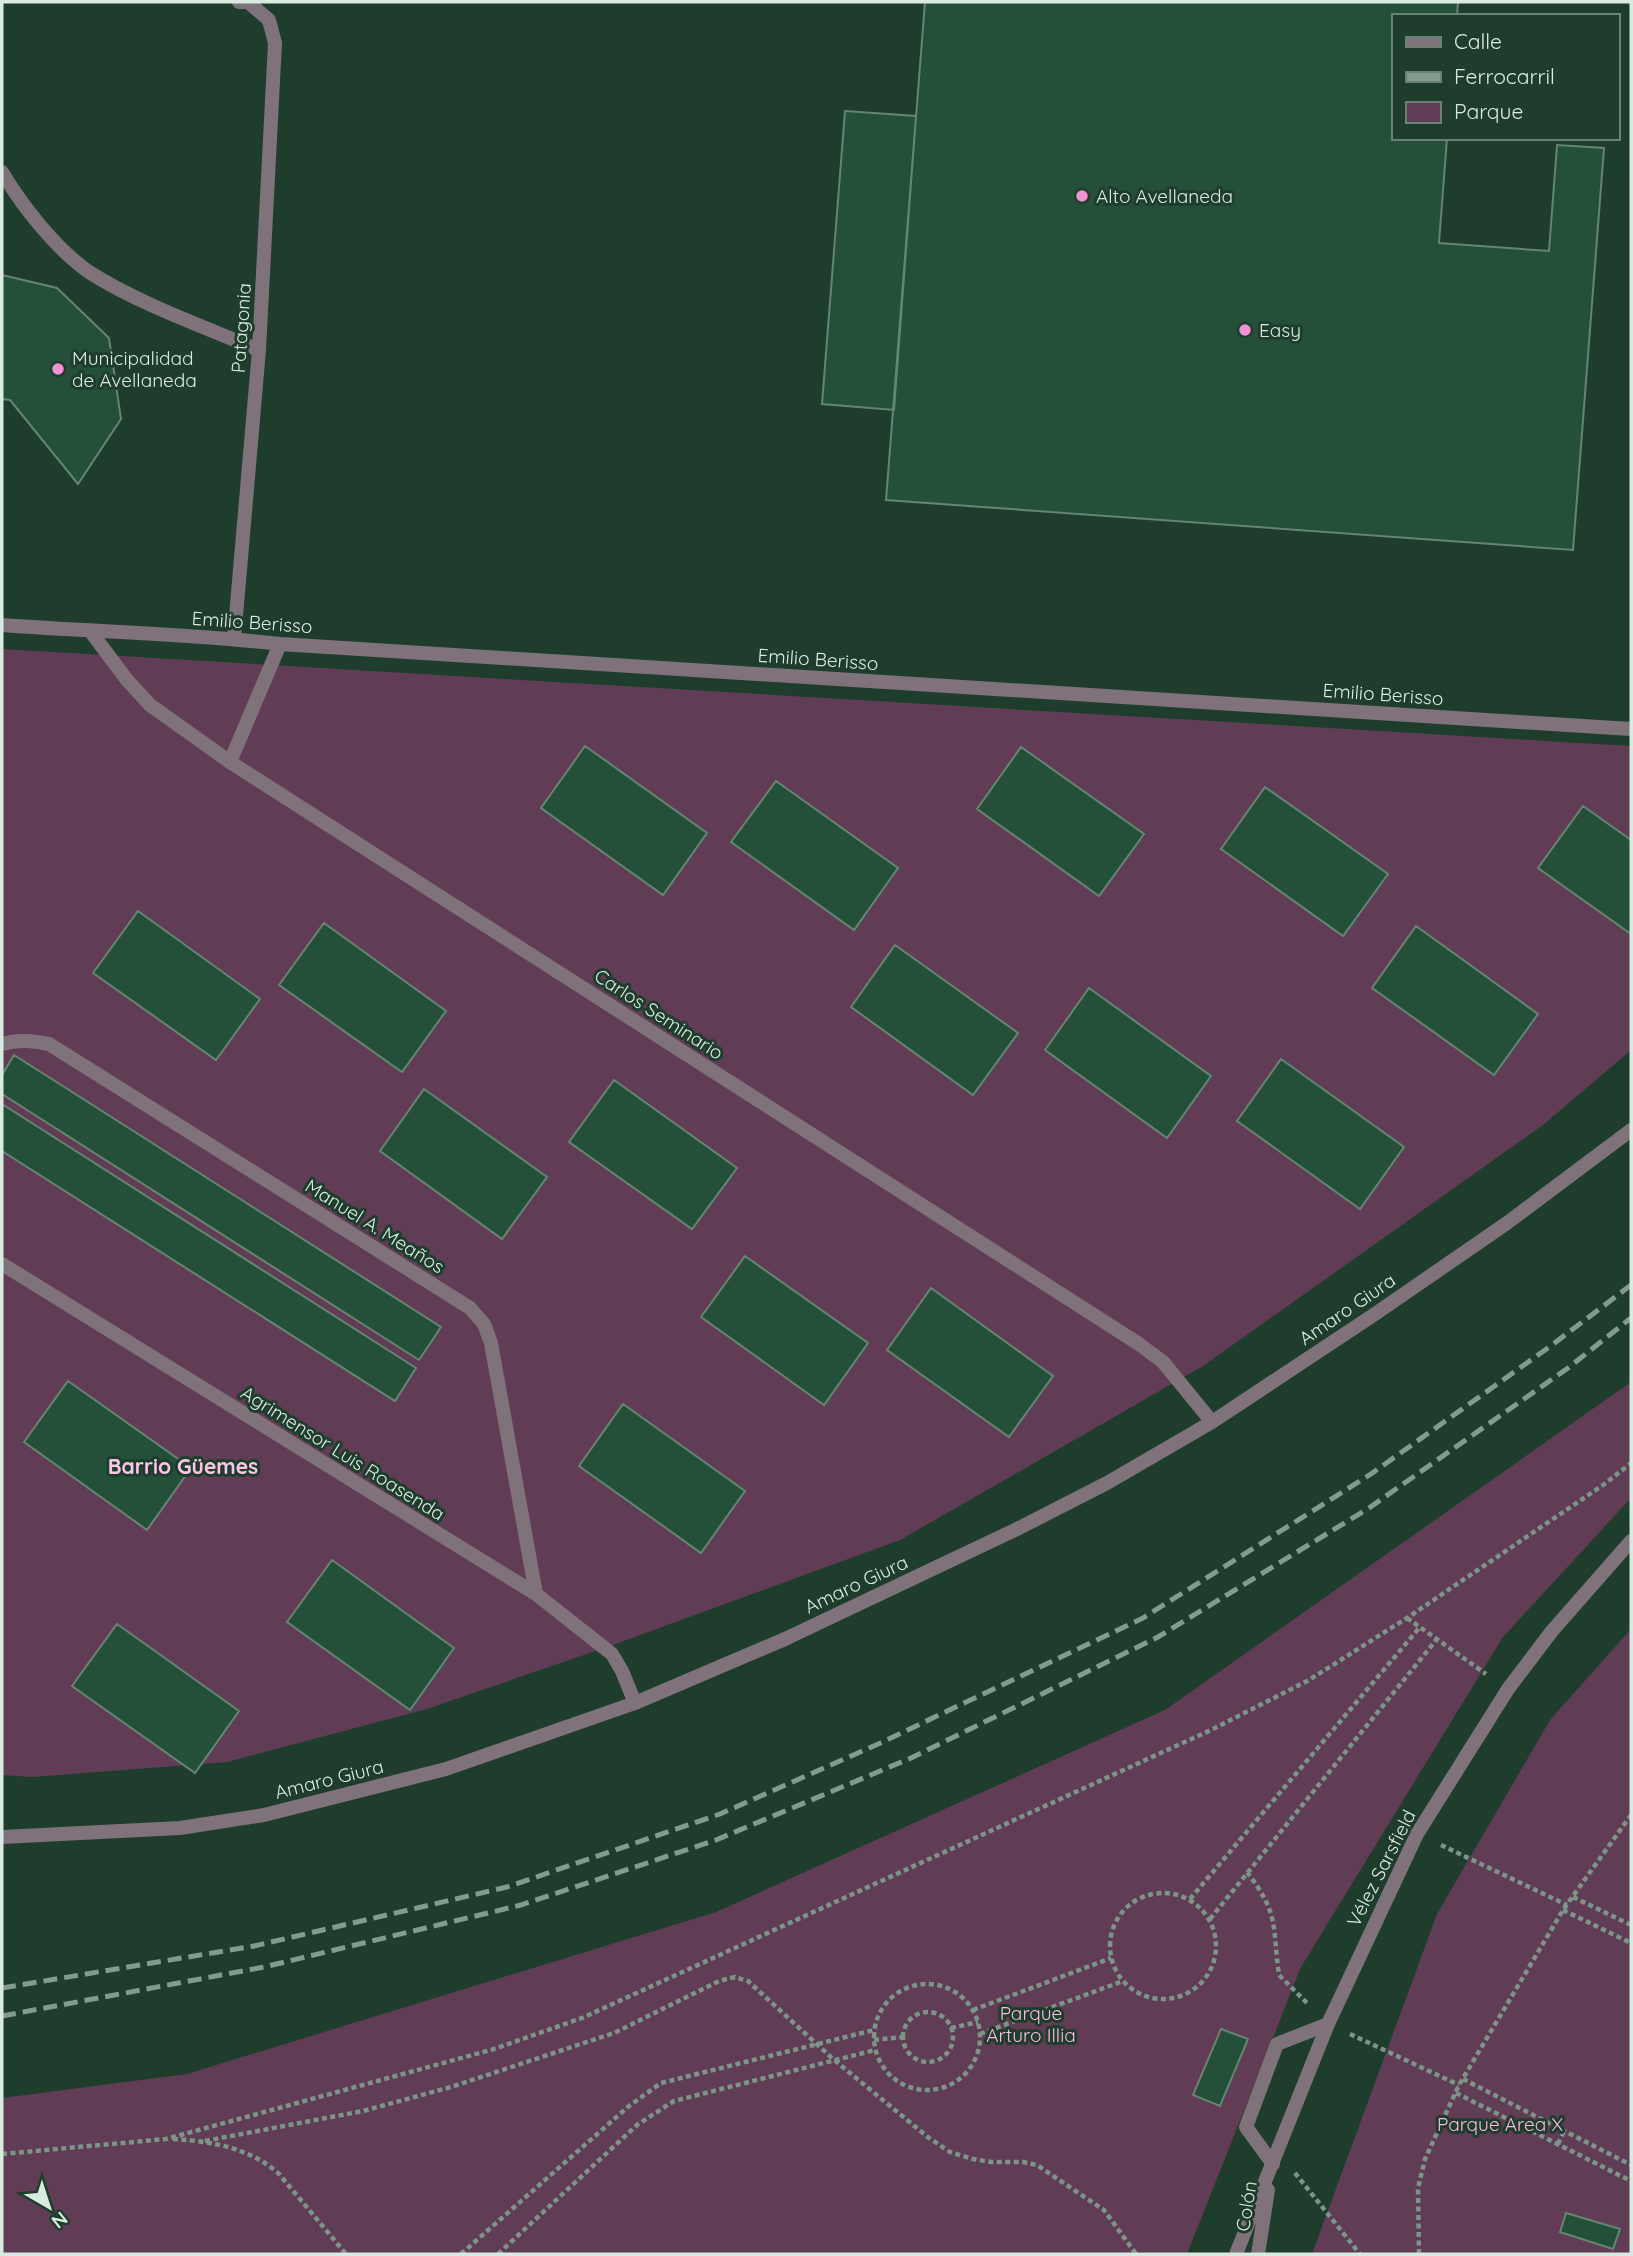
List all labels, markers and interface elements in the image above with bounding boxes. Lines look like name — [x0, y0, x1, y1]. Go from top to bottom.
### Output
legend — [1392, 14, 1619, 140]
text: Calle — [1454, 28, 1502, 54]
text: Ferrocarril — [1454, 63, 1555, 89]
text: Parque — [1454, 98, 1523, 124]
place label: Alto Avellaneda — [1096, 184, 1233, 208]
marker: Alto Avellaneda — [1074, 188, 1090, 204]
street label: Patagonia — [226, 282, 256, 374]
place label: Easy — [1259, 318, 1301, 342]
marker: Easy — [1237, 322, 1253, 338]
place label: Municipalidad de Avellaneda — [72, 346, 197, 392]
marker: Municipalidad de Avellaneda — [50, 361, 66, 377]
street label: Emilio Berisso — [191, 606, 313, 638]
street label: Emilio Berisso — [757, 643, 879, 675]
street label: Emilio Berisso — [1322, 678, 1444, 710]
street label: Carlos Seminario — [590, 963, 728, 1065]
street label: Manuel A. Meaños — [301, 1174, 449, 1279]
street label: Amaro Giura — [1294, 1268, 1400, 1350]
street label: Agrimensor Luis Roasenda — [237, 1380, 449, 1526]
district label: Barrio Güemes — [108, 1453, 258, 1479]
street label: Amaro Giura — [800, 1550, 912, 1618]
street label: Amaro Giura — [272, 1754, 386, 1804]
street label: Vélez Sarsfield — [1341, 1806, 1421, 1930]
park label: Parque Arturo Illia — [986, 2001, 1076, 2047]
park label: Parque Area X — [1437, 2112, 1563, 2136]
north arrow — [14, 2172, 84, 2242]
street label: Colón — [1230, 2179, 1262, 2233]
text: N — [47, 2206, 73, 2234]

